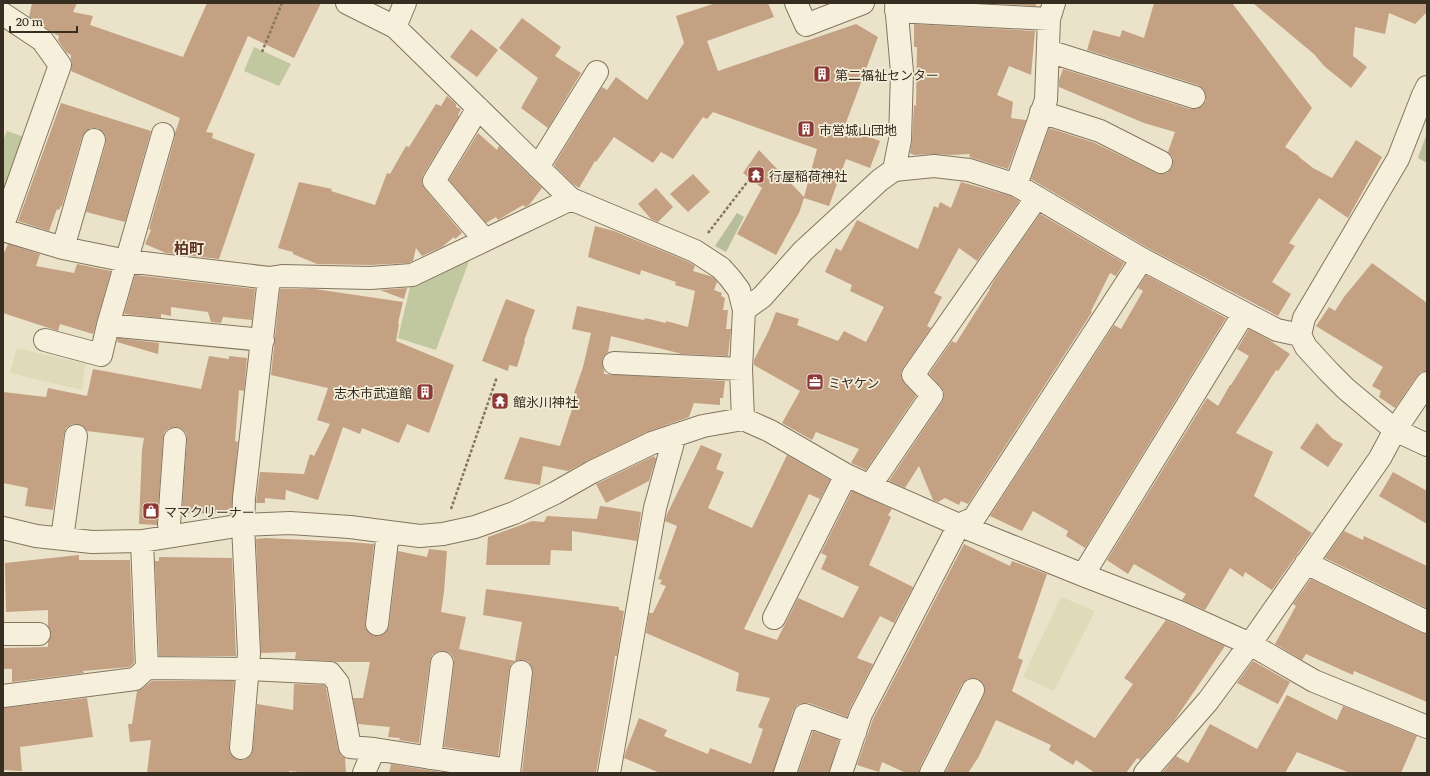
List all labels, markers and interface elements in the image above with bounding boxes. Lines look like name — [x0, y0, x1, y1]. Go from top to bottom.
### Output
scale bar — [10, 8, 77, 34]
text: 20 m — [16, 12, 43, 30]
building icon: 第二福祉センター — [812, 64, 832, 84]
place label: 第二福祉センター — [835, 65, 939, 84]
building icon: 市営城山団地 — [796, 119, 816, 139]
place label: 市営城山団地 — [819, 120, 897, 139]
temple icon: 行屋稲荷神社 — [746, 165, 766, 185]
place label: 行屋稲荷神社 — [769, 166, 847, 185]
district label: 柏町 — [174, 236, 204, 259]
office icon: ミヤケン — [805, 372, 825, 392]
place label: ミヤケン — [828, 373, 880, 392]
building icon: 志木市武道館 — [415, 382, 435, 402]
place label: 志木市武道館 — [334, 383, 412, 402]
temple icon: 館氷川神社 — [490, 391, 510, 411]
place label: 館氷川神社 — [513, 392, 578, 411]
shop icon: ママクリーナー — [141, 501, 161, 521]
place label: ママクリーナー — [164, 502, 255, 521]

